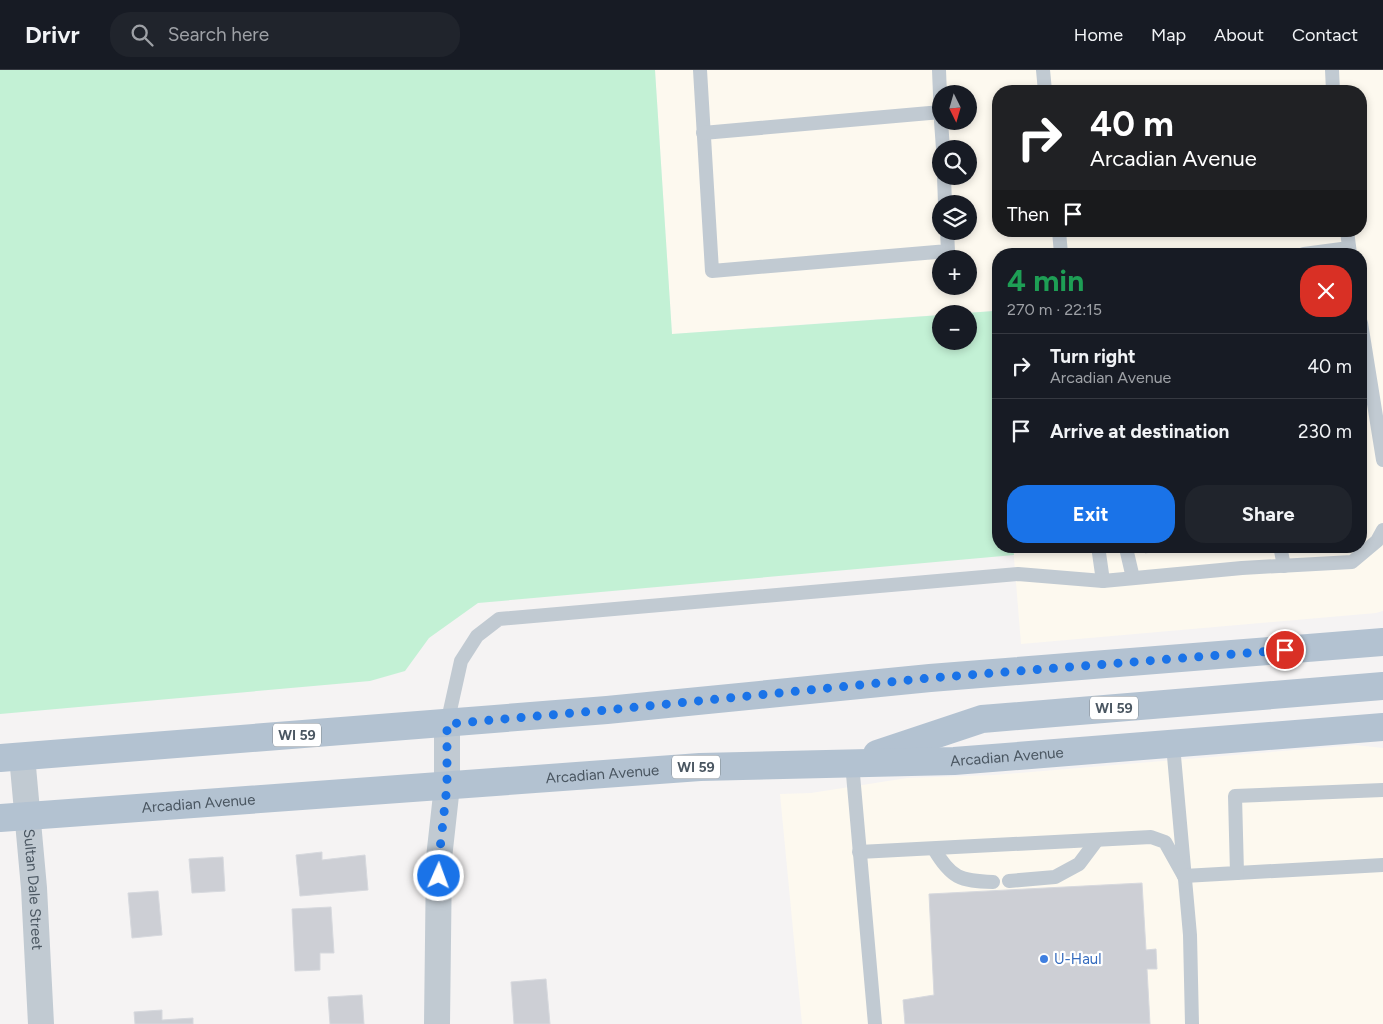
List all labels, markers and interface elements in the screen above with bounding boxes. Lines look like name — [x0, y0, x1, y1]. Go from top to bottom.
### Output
search box — [110, 12, 460, 57]
text: Drivr — [25, 20, 80, 49]
icon: search — [128, 21, 156, 49]
text: Search here — [168, 23, 269, 46]
text: Home — [1074, 24, 1123, 46]
text: Map — [1151, 24, 1186, 46]
text: About — [1214, 24, 1264, 46]
text: Contact — [1292, 24, 1358, 46]
north arrow — [932, 85, 978, 130]
map controls — [932, 85, 977, 350]
text: 40 m — [1090, 103, 1174, 145]
icon: right — [1007, 105, 1072, 170]
button: search — [932, 140, 977, 185]
text: Arcadian Avenue — [1090, 145, 1257, 172]
button: layers — [932, 195, 977, 240]
icon: arrive — [1059, 200, 1087, 228]
text: Then — [1007, 203, 1049, 226]
button: + — [932, 250, 977, 295]
text: 4 min — [1007, 262, 1084, 299]
button: close — [1300, 265, 1352, 317]
text: 270 m · 22:15 — [1007, 300, 1102, 319]
button: − — [932, 305, 977, 350]
text: Turn right — [1050, 345, 1136, 368]
icon: right — [1007, 352, 1035, 380]
text: 40 m — [1307, 355, 1352, 378]
text: Arcadian Avenue — [1050, 368, 1171, 387]
icon: arrive — [1007, 417, 1035, 445]
text: Arrive at destination — [1050, 420, 1229, 443]
text: 230 m — [1298, 420, 1352, 443]
button: Exit — [1007, 485, 1175, 543]
button: Share — [1185, 485, 1352, 543]
pin — [1264, 629, 1306, 671]
icon: arrive — [1271, 636, 1299, 664]
road number: WI 59 — [1090, 696, 1138, 720]
road number: WI 59 — [273, 724, 321, 746]
street label: Arcadian Avenue — [949, 743, 1064, 770]
road number: WI 59 — [672, 756, 720, 779]
street label: Arcadian Avenue — [545, 761, 660, 787]
street label: Arcadian Avenue — [141, 790, 256, 817]
street label: Sultan Dale Street — [20, 828, 46, 951]
position arrow — [412, 849, 464, 901]
place label: U-Haul — [1054, 950, 1101, 968]
marker: U-Haul — [1038, 953, 1050, 965]

